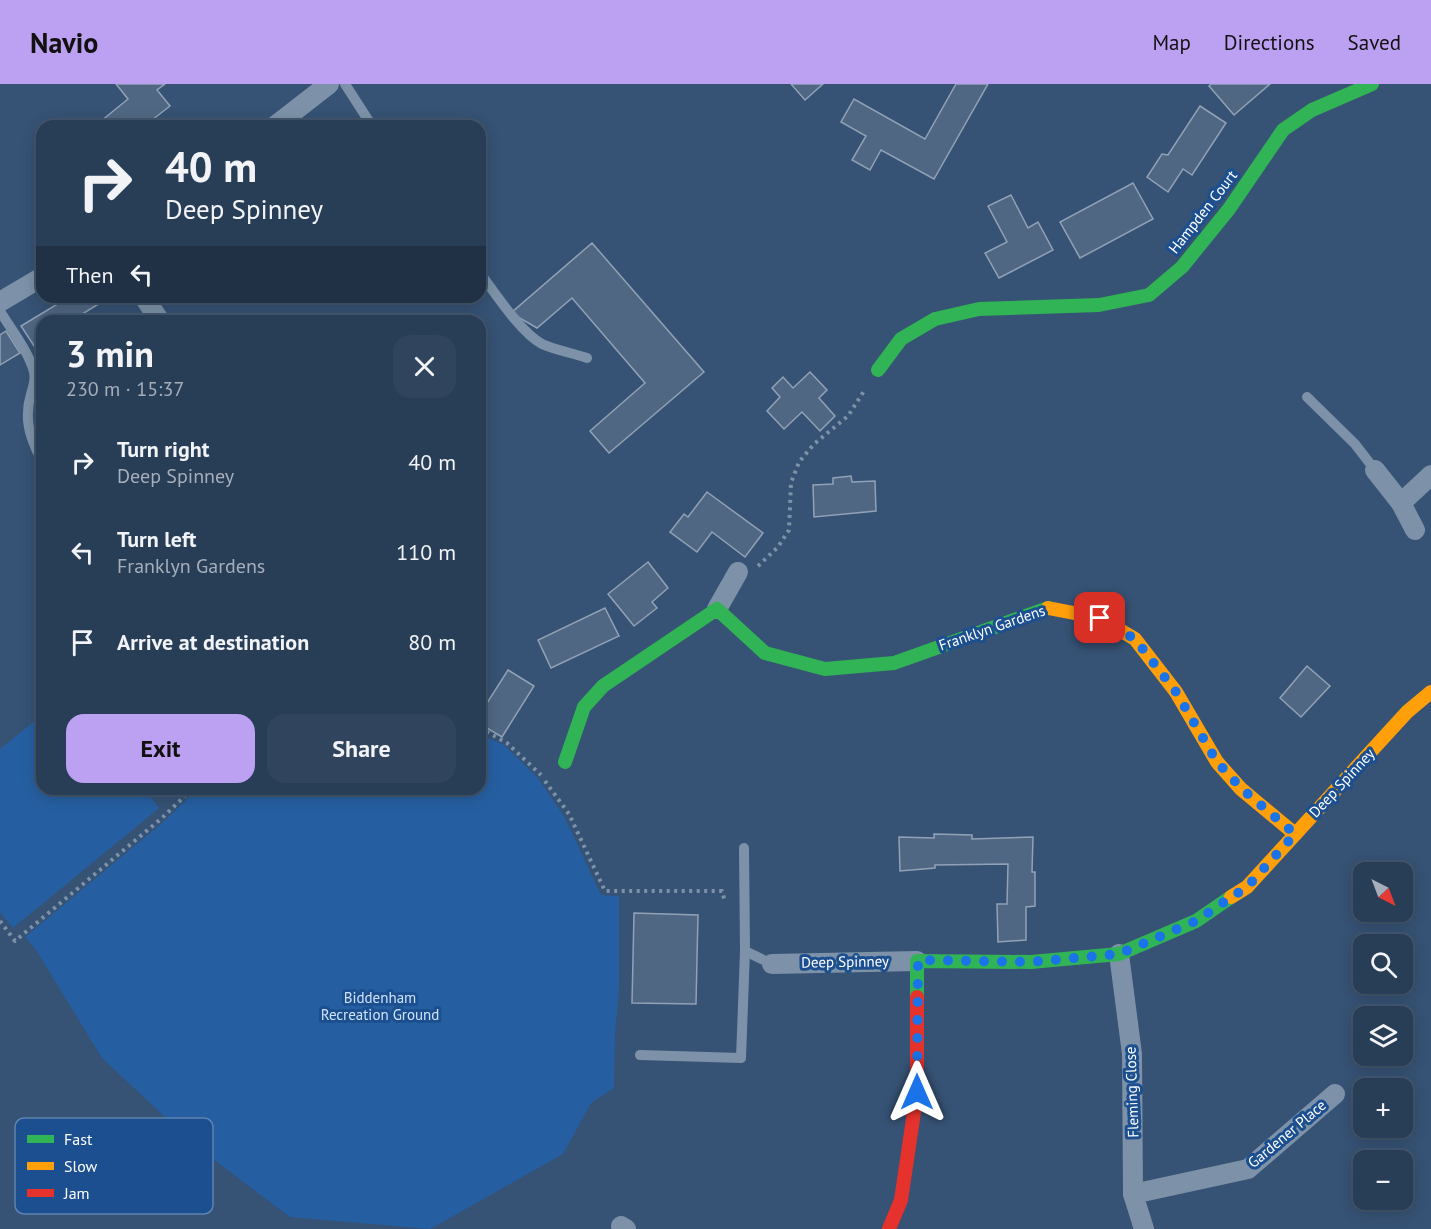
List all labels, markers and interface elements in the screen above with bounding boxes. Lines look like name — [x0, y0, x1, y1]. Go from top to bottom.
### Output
text: Navio — [30, 24, 98, 61]
text: Map — [1152, 29, 1191, 56]
text: Directions — [1224, 29, 1315, 56]
text: Saved — [1348, 29, 1401, 56]
text: 40 m — [165, 139, 257, 194]
icon: right — [66, 144, 144, 222]
street label: Hampden Court — [1164, 166, 1241, 257]
text: Deep Spinney — [165, 192, 323, 226]
icon: left — [125, 258, 158, 291]
text: Then — [66, 261, 113, 289]
text: 3 min — [66, 330, 154, 377]
button: close — [393, 335, 456, 398]
text: 230 m · 15:37 — [66, 376, 184, 402]
text: Turn right — [117, 435, 209, 463]
icon: right — [66, 446, 99, 479]
text: 40 m — [408, 448, 456, 476]
text: Deep Spinney — [117, 463, 234, 489]
text: Turn left — [117, 525, 197, 553]
icon: left — [66, 536, 99, 569]
text: 110 m — [396, 538, 456, 566]
text: Franklyn Gardens — [117, 553, 265, 579]
pin — [1074, 592, 1125, 643]
street label: Franklyn Gardens — [936, 600, 1048, 655]
icon: arrive — [1083, 601, 1116, 634]
icon: arrive — [66, 626, 99, 659]
text: Arrive at destination — [117, 628, 309, 656]
text: 80 m — [408, 628, 456, 656]
button: Exit — [66, 714, 255, 783]
button: Share — [267, 714, 456, 783]
street label: Deep Spinney — [1305, 744, 1379, 821]
north arrow — [1353, 862, 1413, 922]
map controls — [1353, 862, 1413, 1210]
button: search — [1353, 934, 1413, 994]
street label: Deep Spinney — [801, 951, 889, 972]
park label: Biddenham Recreation Ground — [321, 988, 439, 1024]
button: layers — [1353, 1006, 1413, 1066]
street label: Fleming Close — [1120, 1046, 1143, 1138]
position arrow — [885, 1060, 949, 1124]
button: + — [1353, 1078, 1413, 1138]
street label: Gardener Place — [1244, 1095, 1330, 1172]
legend — [15, 1118, 213, 1214]
text: Fast — [64, 1129, 93, 1149]
button: − — [1353, 1150, 1413, 1210]
text: Slow — [64, 1156, 98, 1176]
text: Jam — [63, 1183, 90, 1203]

